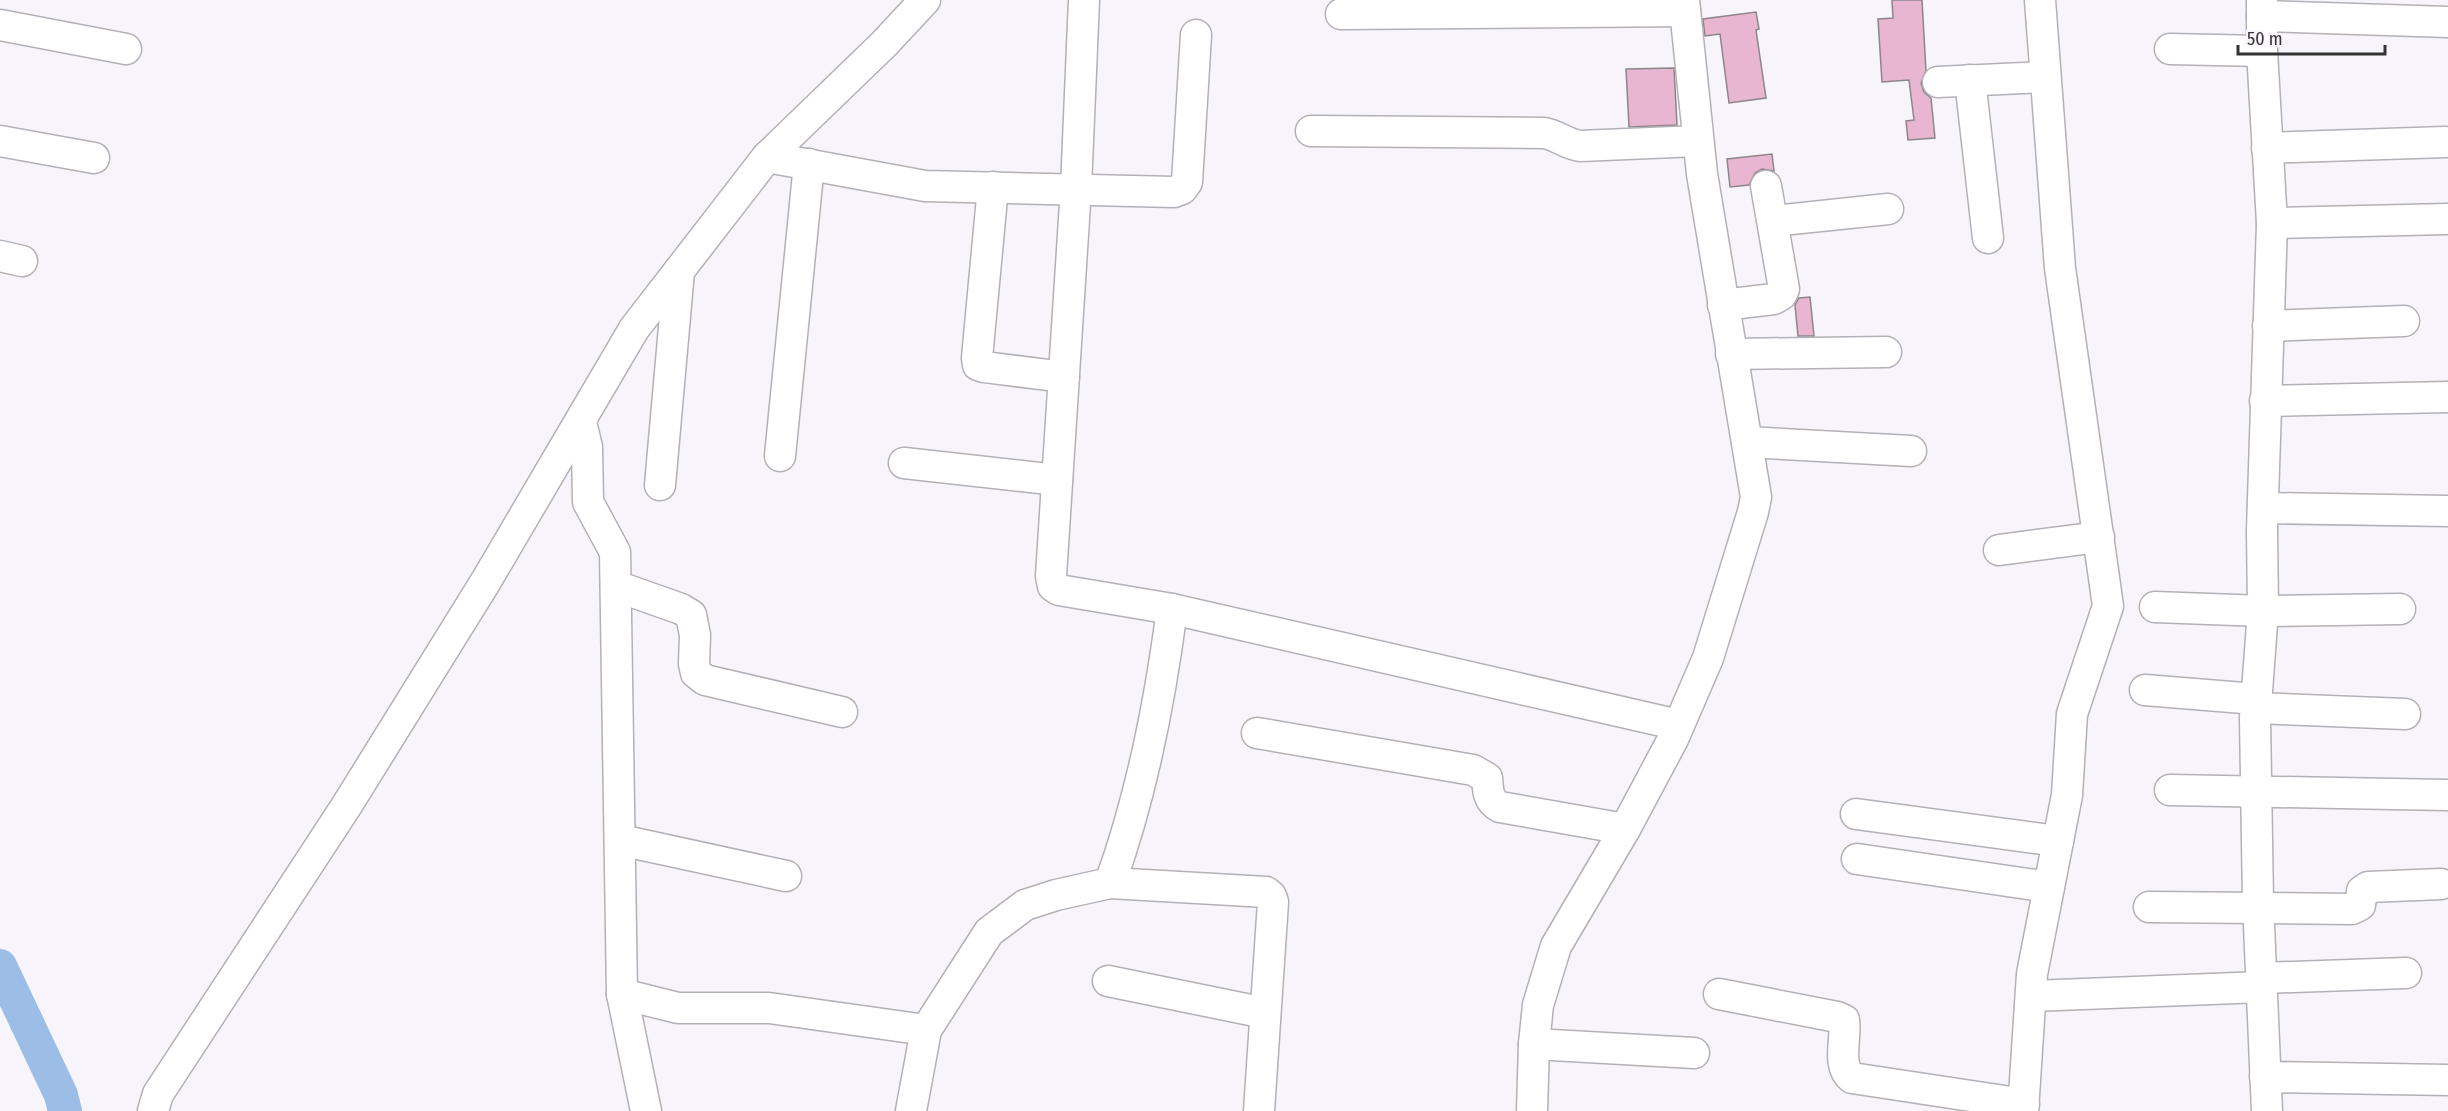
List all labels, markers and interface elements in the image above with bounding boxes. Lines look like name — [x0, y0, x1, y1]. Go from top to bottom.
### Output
scale bar — [2238, 18, 2385, 56]
text: 50 m — [2247, 28, 2283, 50]

